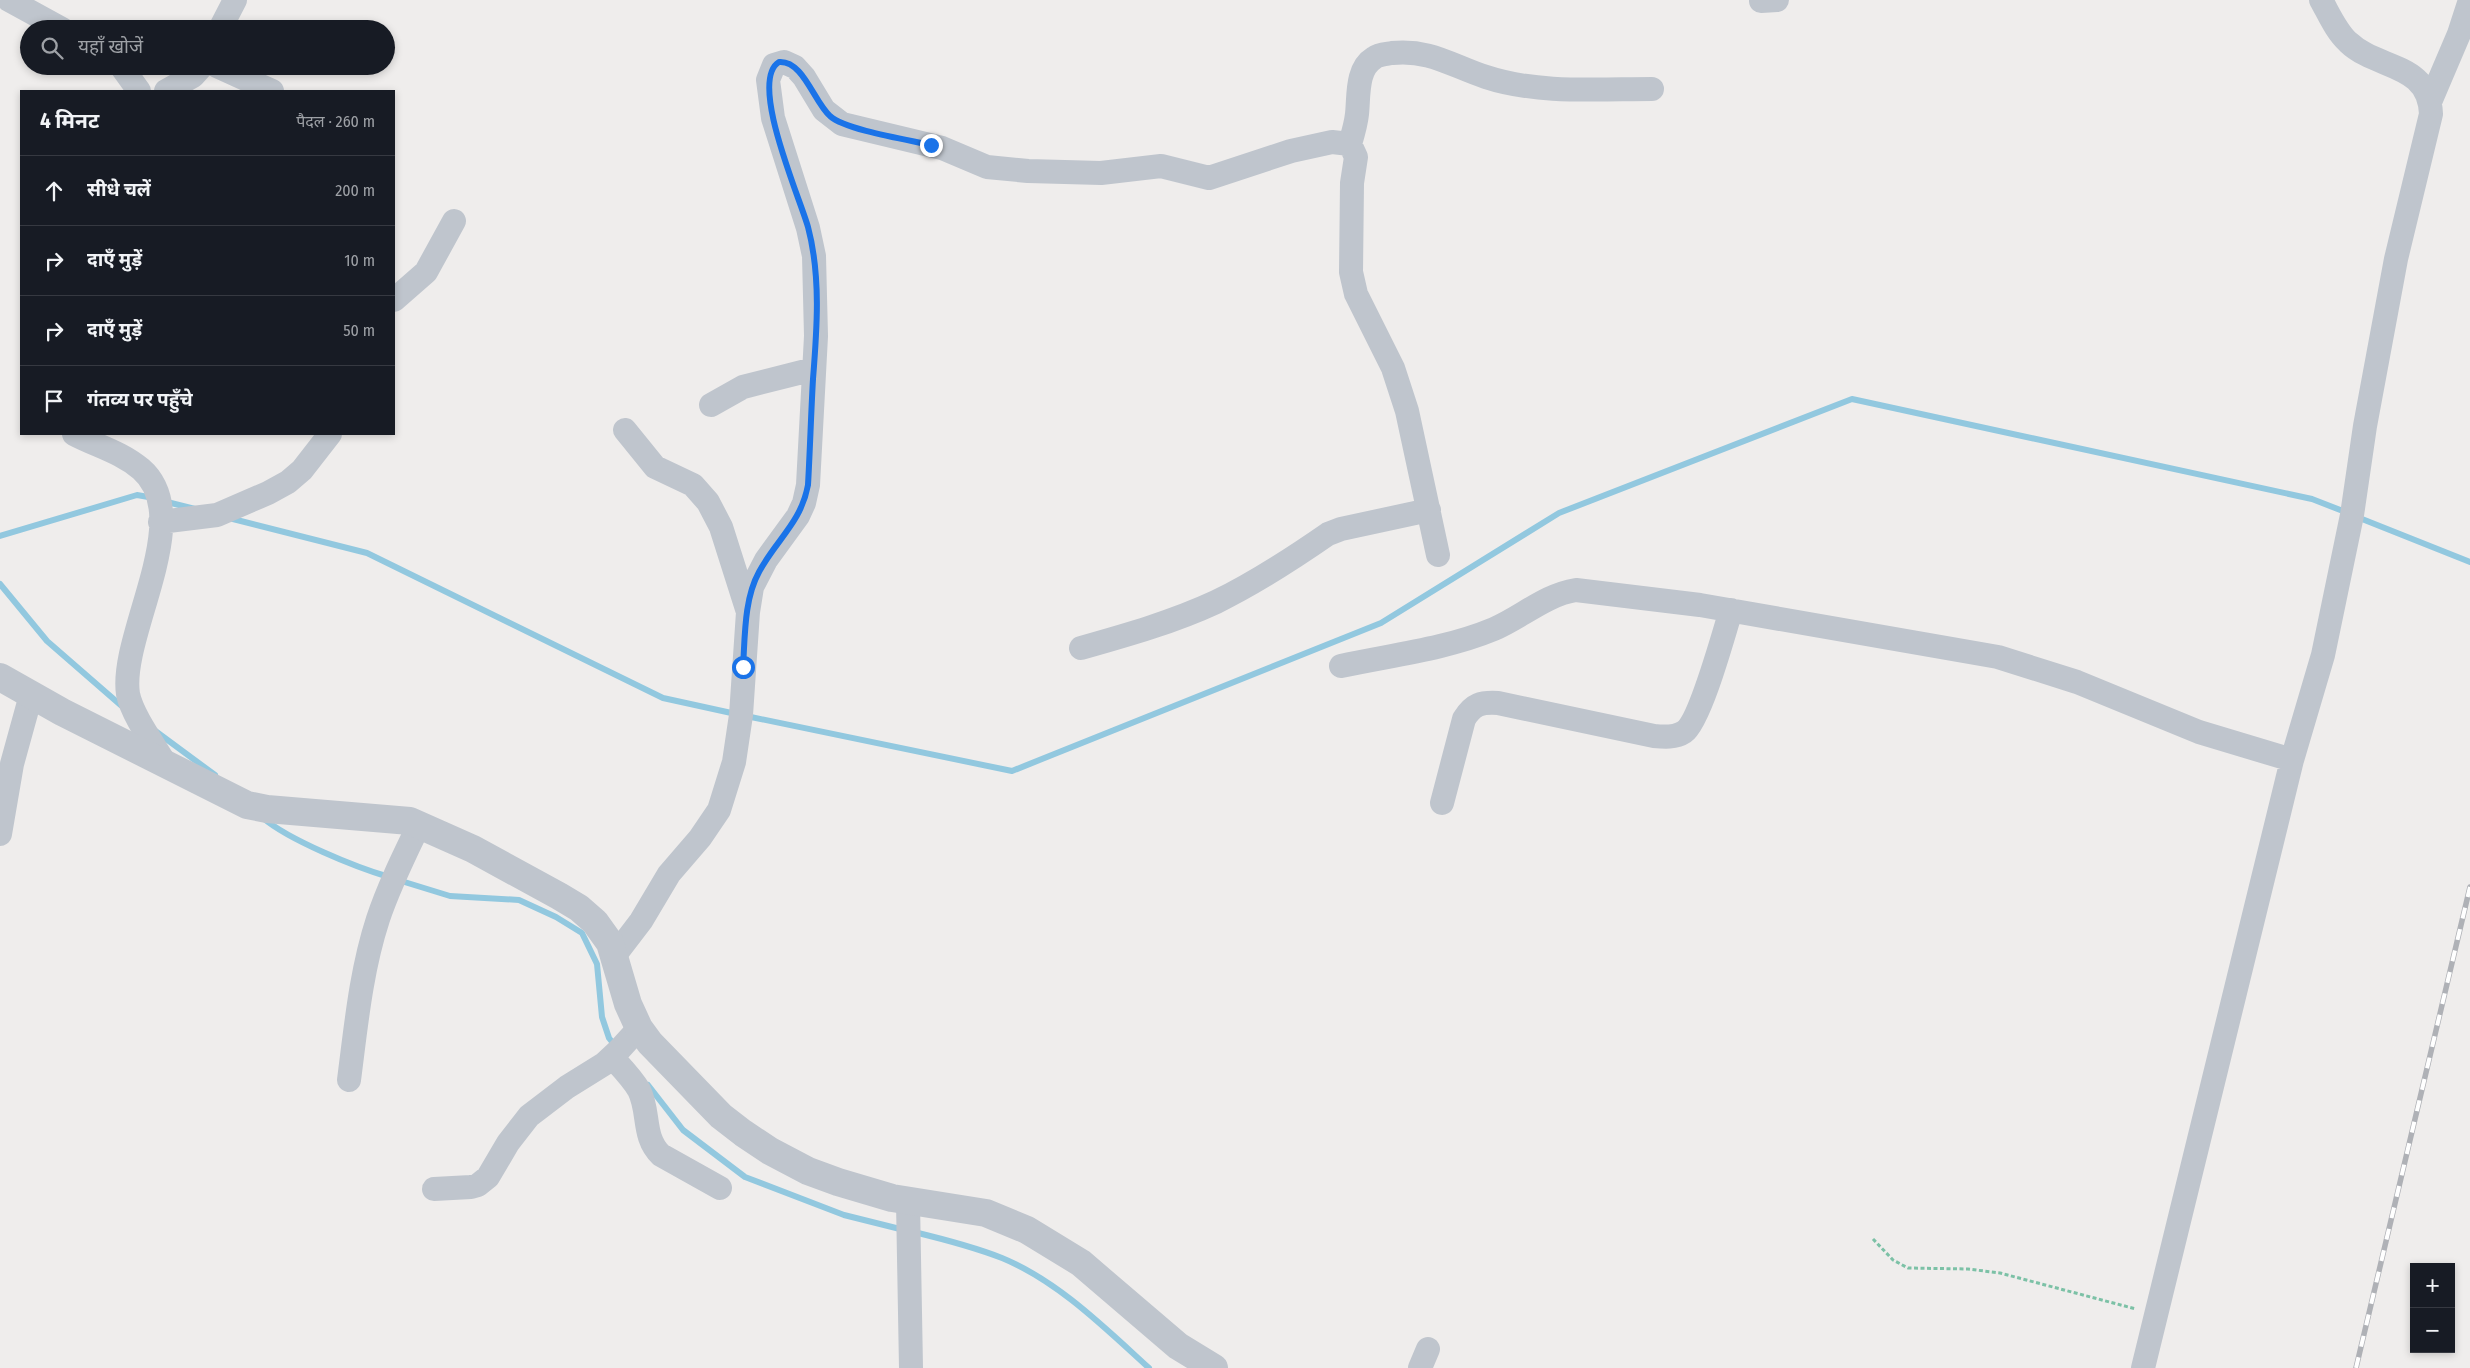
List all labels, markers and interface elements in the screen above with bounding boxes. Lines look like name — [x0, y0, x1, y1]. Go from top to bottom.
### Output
search box — [20, 20, 395, 75]
icon: search — [38, 34, 66, 62]
text: यहाँ खोजें — [78, 35, 143, 58]
text: 4 मिनट — [40, 108, 99, 134]
text: पैदल · 260 m — [296, 112, 375, 131]
route end — [920, 134, 943, 157]
icon: ahead — [40, 177, 68, 205]
text: सीधे चलें — [87, 178, 151, 201]
text: 200 m — [335, 181, 375, 200]
icon: right — [40, 247, 68, 275]
text: दाएँ मुड़ें — [87, 248, 142, 271]
text: 10 m — [344, 251, 375, 270]
icon: right — [40, 317, 68, 345]
text: दाएँ मुड़ें — [87, 318, 142, 341]
text: 50 m — [343, 321, 375, 340]
icon: arrive — [40, 387, 68, 415]
text: गंतव्य पर पहुँचे — [87, 388, 193, 411]
route start — [732, 656, 755, 679]
map controls — [2410, 1263, 2455, 1353]
button: + — [2410, 1263, 2455, 1308]
button: − — [2410, 1308, 2455, 1353]

